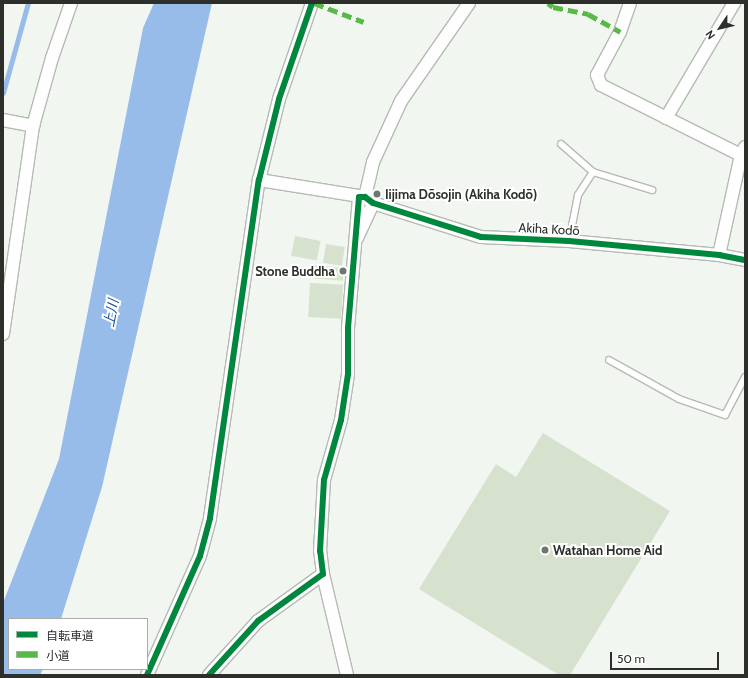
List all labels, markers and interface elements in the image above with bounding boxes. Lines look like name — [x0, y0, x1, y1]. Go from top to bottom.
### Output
north arrow — [700, 8, 740, 48]
text: N — [702, 28, 718, 42]
place label: Iijima Dōsojin (Akiha Kodō) — [385, 186, 537, 202]
marker: Iijima Dōsojin (Akiha Kodō) — [372, 189, 382, 199]
street label: Akiha Kodō — [518, 220, 580, 238]
place label: Stone Buddha — [255, 263, 335, 279]
marker: Stone Buddha — [338, 266, 348, 276]
water label: 上川 — [100, 298, 122, 328]
place label: Watahan Home Aid — [553, 542, 662, 558]
marker: Watahan Home Aid — [540, 545, 550, 555]
legend — [8, 618, 148, 670]
text: 自転車道 — [46, 628, 94, 643]
scale bar — [612, 644, 721, 670]
text: 小道 — [46, 648, 70, 663]
text: 50 m — [617, 651, 645, 666]

